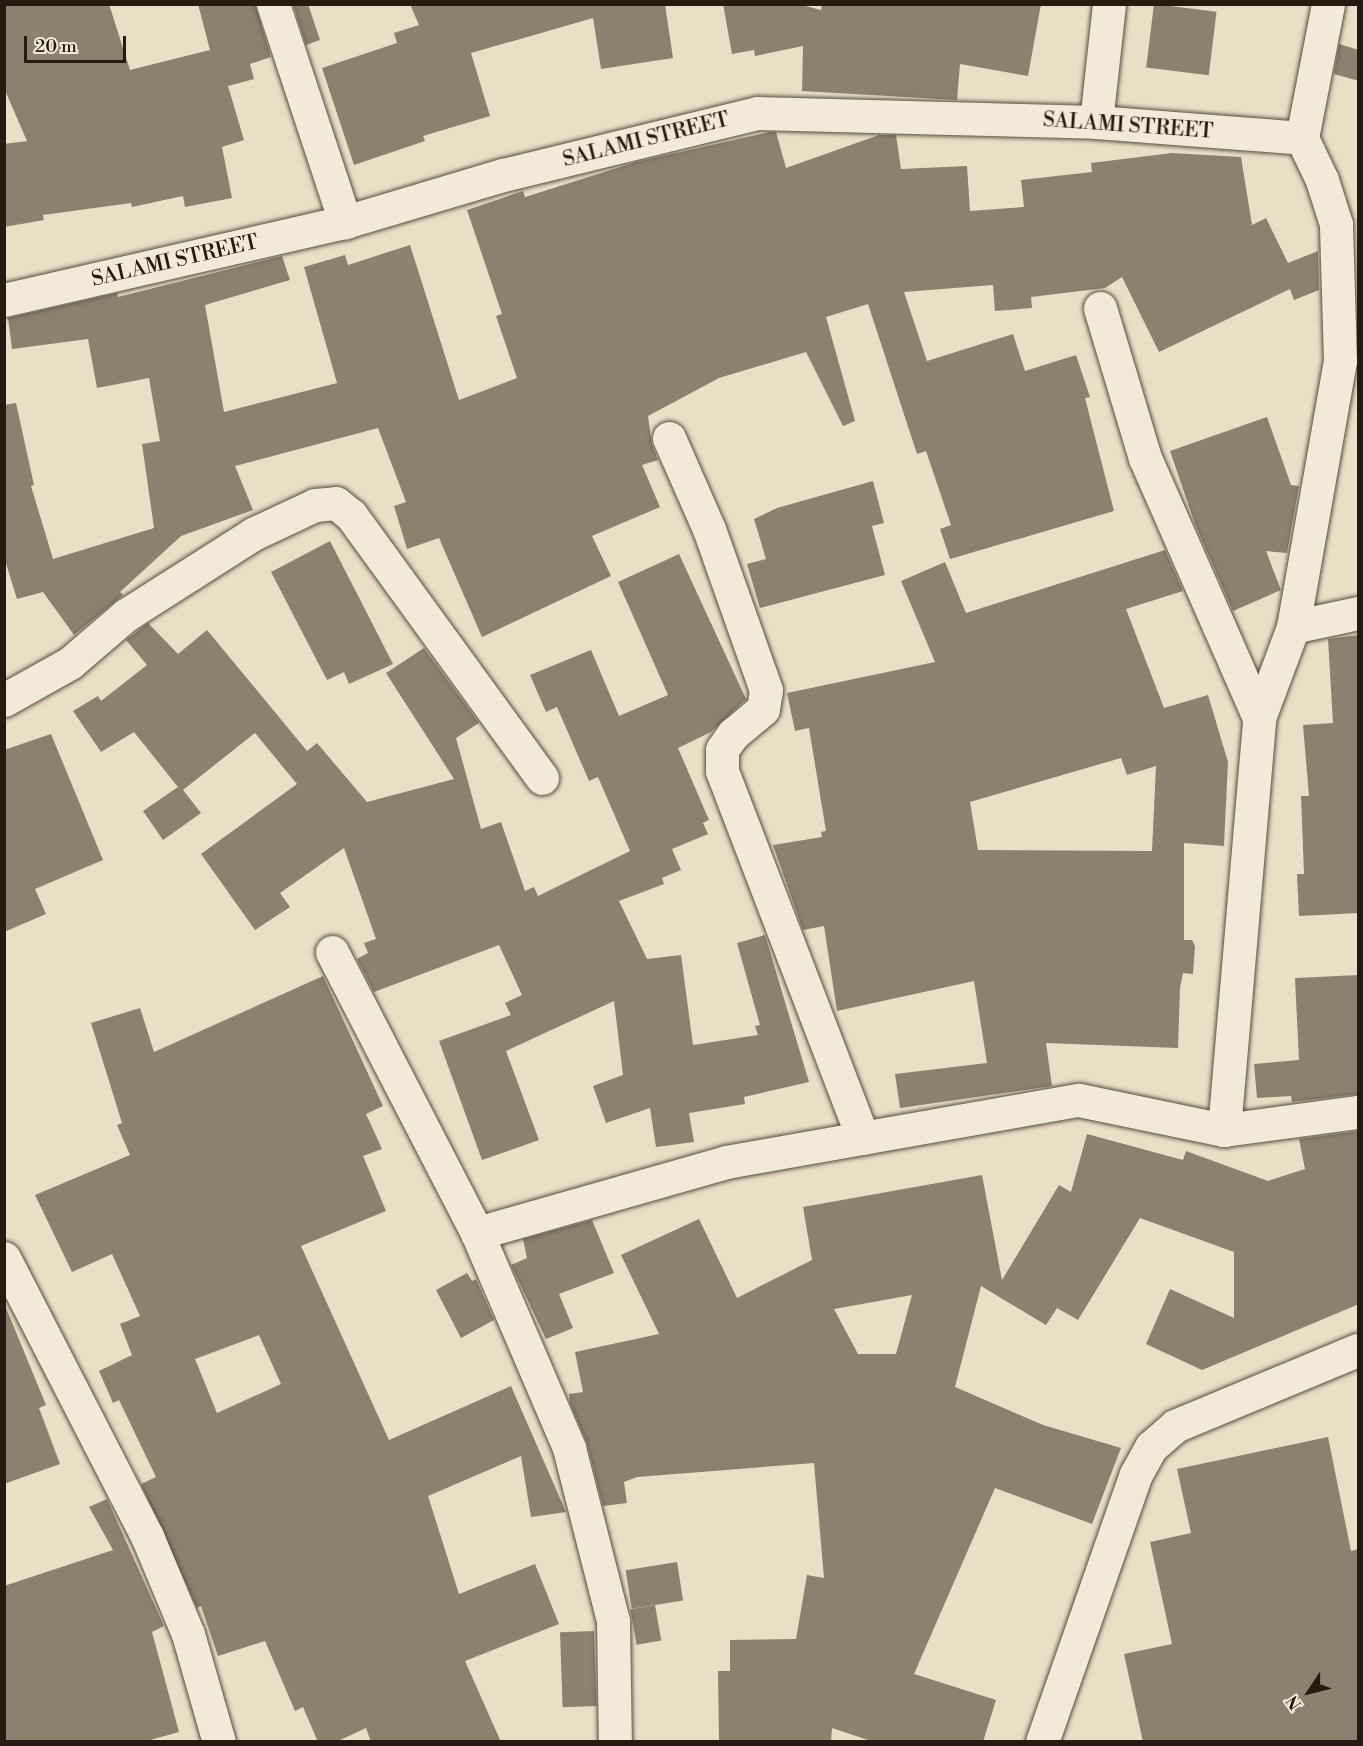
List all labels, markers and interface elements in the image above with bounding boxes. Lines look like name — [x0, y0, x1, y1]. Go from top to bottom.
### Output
scale bar — [27, 24, 129, 62]
text: 20 m — [35, 35, 77, 58]
street label: SALAMI STREET — [560, 107, 732, 173]
street label: SALAMI STREET — [1042, 107, 1214, 145]
street label: SALAMI STREET — [89, 230, 261, 292]
north arrow — [1279, 1662, 1339, 1722]
text: N — [1282, 1691, 1306, 1713]

